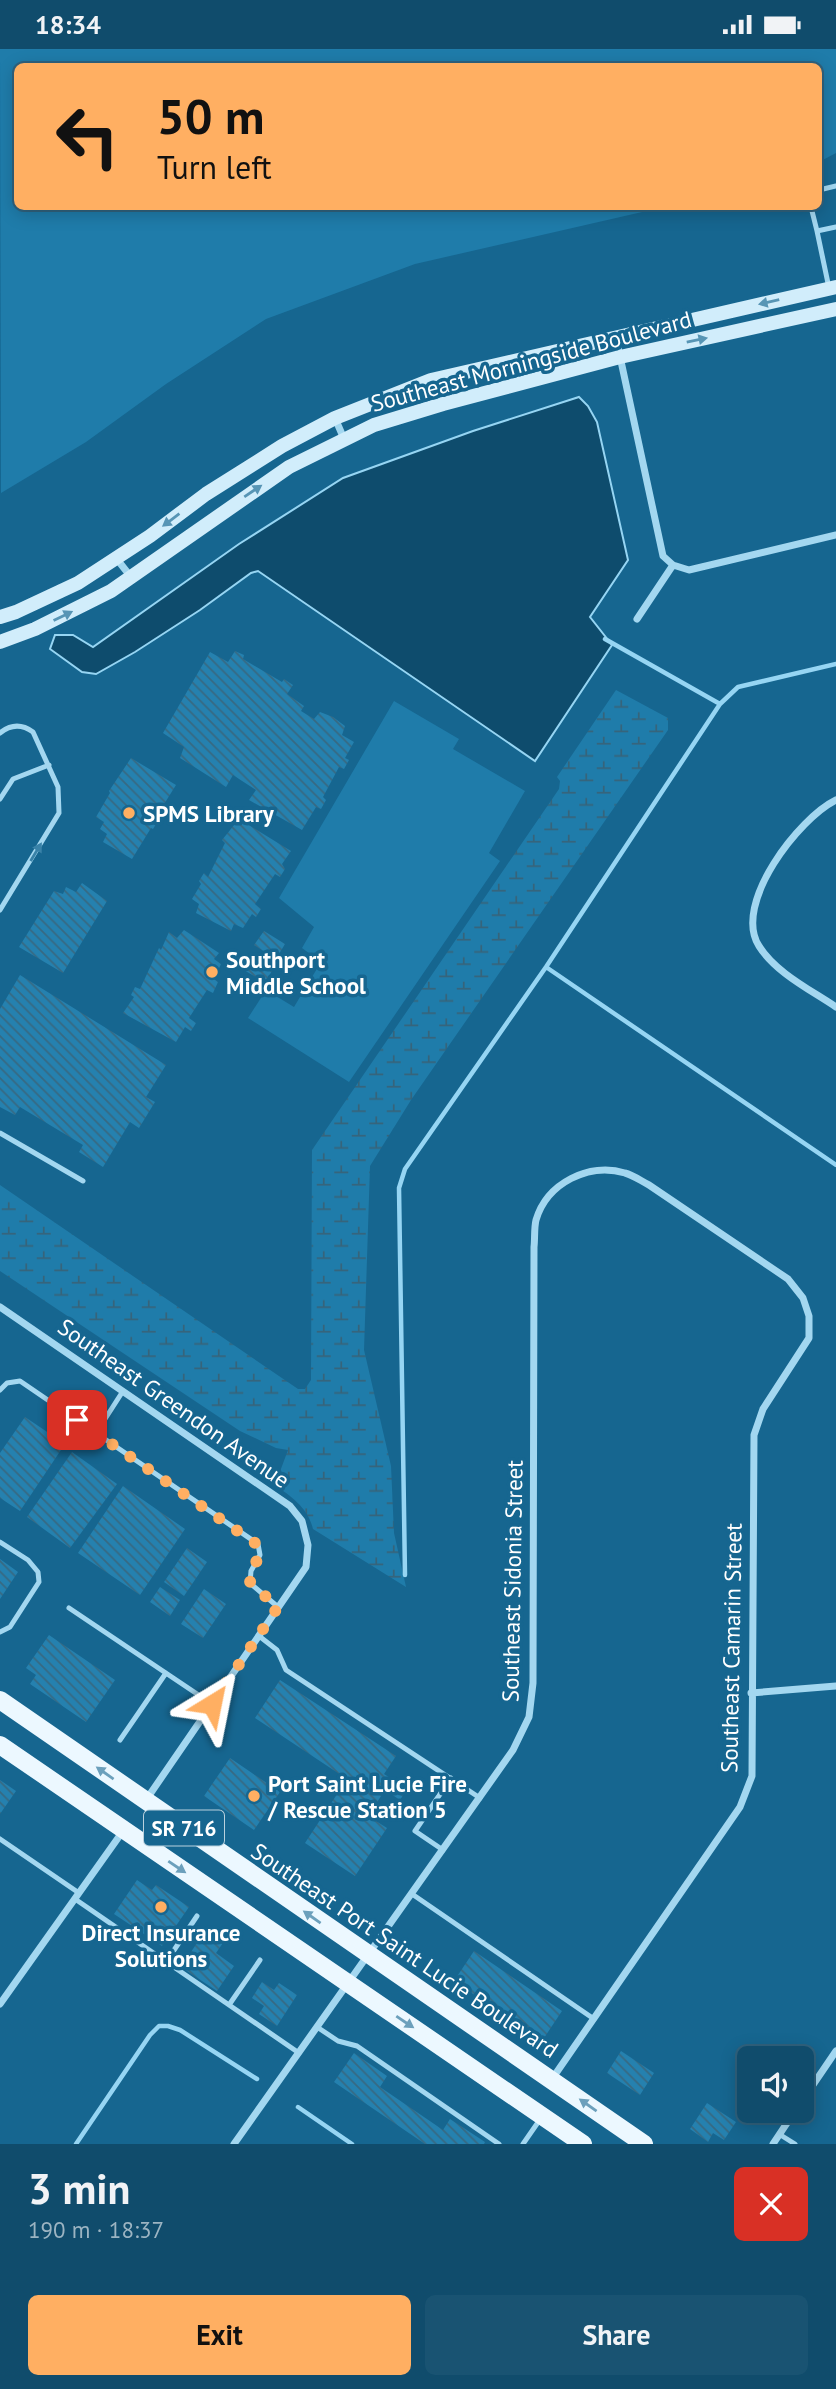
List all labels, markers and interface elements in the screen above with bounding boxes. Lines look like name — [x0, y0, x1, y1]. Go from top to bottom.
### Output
text: 18:34 — [35, 8, 101, 41]
text: 50 m — [157, 84, 264, 148]
icon: left — [42, 91, 133, 182]
text: Turn left — [157, 146, 272, 188]
one-way arrow — [758, 297, 780, 308]
street label: Southeast Morningside Boulevard — [367, 304, 695, 418]
one-way arrow — [686, 334, 708, 345]
one-way arrow — [243, 485, 263, 498]
one-way arrow — [162, 513, 180, 527]
one-way arrow — [53, 610, 73, 622]
place label: SPMS Library — [143, 799, 275, 828]
marker: SPMS Library — [121, 805, 137, 821]
one-way arrow — [30, 843, 43, 862]
place label: Southport Middle School — [226, 945, 366, 1000]
marker: Southport Middle School — [204, 964, 220, 980]
street label: Southeast Greendon Avenue — [53, 1312, 295, 1494]
pin — [47, 1390, 107, 1450]
icon: arrive — [58, 1401, 96, 1439]
street label: Southeast Sidonia Street — [495, 1459, 529, 1702]
street label: Southeast Camarin Street — [714, 1523, 748, 1773]
position arrow — [175, 1667, 249, 1741]
one-way arrow — [96, 1766, 114, 1780]
place label: Port Saint Lucie Fire / Rescue Station 5 — [267, 1769, 467, 1824]
marker: Port Saint Lucie Fire / Rescue Station 5 — [246, 1788, 262, 1804]
road number: SR 716 — [144, 1811, 224, 1845]
street label: Southeast Port Saint Lucie Boulevard — [246, 1836, 564, 2064]
one-way arrow — [168, 1860, 186, 1874]
marker: Direct Insurance Solutions — [153, 1899, 169, 1915]
one-way arrow — [302, 1910, 322, 1923]
place label: Direct Insurance Solutions — [82, 1918, 240, 1973]
one-way arrow — [396, 2015, 414, 2029]
map controls — [737, 2046, 814, 2123]
button: sound — [737, 2046, 814, 2123]
one-way arrow — [579, 2098, 597, 2112]
text: 3 min — [28, 2161, 130, 2216]
button: close — [734, 2167, 808, 2241]
text: 190 m · 18:37 — [28, 2215, 164, 2244]
button: Exit — [28, 2295, 411, 2375]
button: Share — [425, 2295, 808, 2375]

